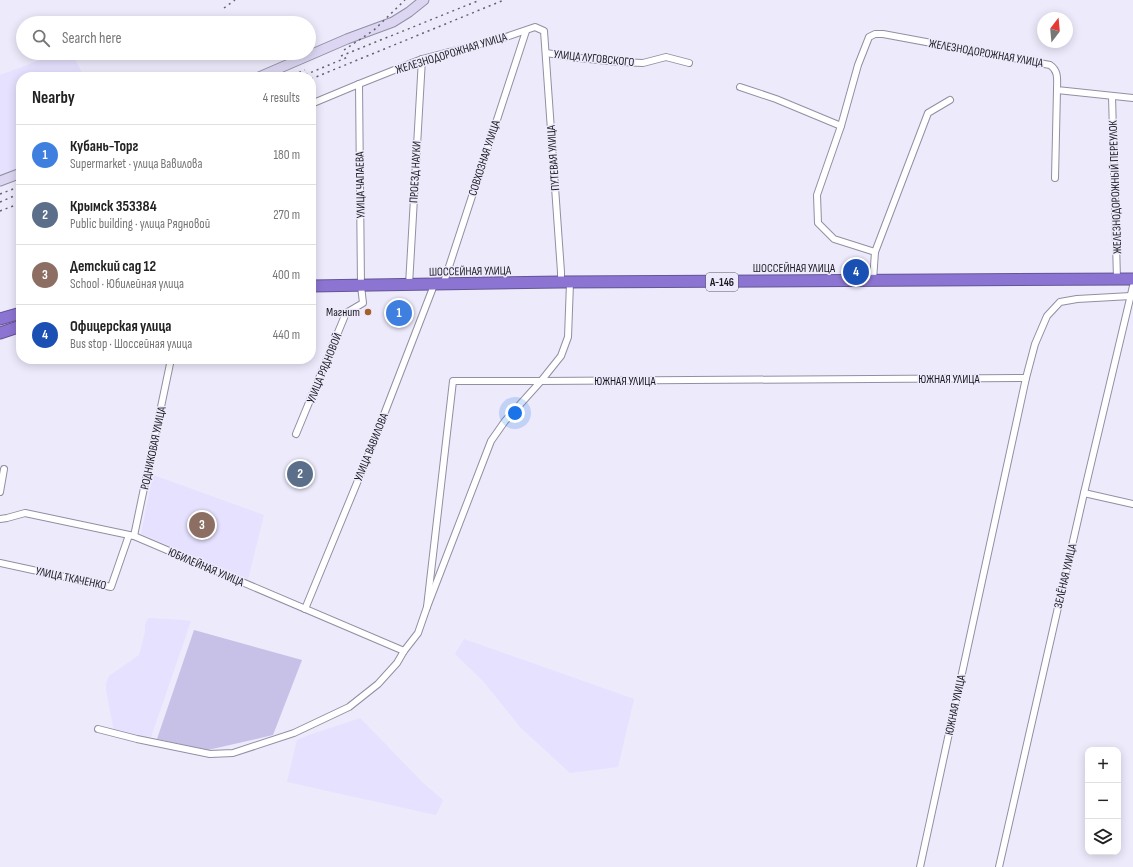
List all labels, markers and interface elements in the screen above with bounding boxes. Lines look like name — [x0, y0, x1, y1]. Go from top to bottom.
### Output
north arrow — [1037, 12, 1073, 48]
search box — [16, 16, 316, 60]
icon: search — [30, 27, 52, 49]
text: Search here — [62, 29, 122, 48]
street label: ЖЕЛЕЗНОДОРОЖНАЯ УЛИЦА — [394, 29, 510, 78]
street label: ЖЕЛЕЗНОДОРОЖНАЯ УЛИЦА — [928, 36, 1045, 71]
street label: УЛИЦА ЛУГОВСКОГО — [553, 47, 635, 70]
text: Nearby — [32, 88, 75, 108]
text: 4 results — [263, 90, 300, 106]
street label: СОВХОЗНАЯ УЛИЦА — [465, 118, 504, 198]
street label: ЖЕЛЕЗНОДОРОЖНЫЙ ПЕРЕУЛОК — [1106, 119, 1125, 254]
street label: ПУТЕВАЯ УЛИЦА — [544, 124, 563, 191]
text: Кубань-Торг — [70, 137, 138, 156]
street label: ПРОЕЗД НАУКИ — [406, 141, 425, 203]
text: 1 — [42, 147, 48, 163]
text: 180 m — [274, 147, 300, 163]
street label: УЛИЦА ЧАПАЕВА — [352, 151, 369, 218]
text: Supermarket · улица Вавилова — [70, 156, 203, 172]
text: Крымск 353384 — [70, 197, 157, 216]
text: 2 — [42, 207, 48, 223]
text: 270 m — [273, 207, 300, 223]
text: Public building · улица Рядновой — [70, 216, 210, 232]
text: Детский сад 12 — [70, 257, 156, 276]
pin: 4 — [843, 257, 869, 287]
street label: ШОССЕЙНАЯ УЛИЦА — [753, 261, 836, 276]
street label: ШОССЕЙНАЯ УЛИЦА — [429, 263, 512, 280]
text: 3 — [42, 267, 48, 283]
text: 400 m — [273, 267, 300, 283]
road number: А-146 — [706, 273, 738, 291]
text: School · Юбилейная улица — [70, 276, 184, 292]
pin: 1 — [386, 298, 412, 328]
place label: Магнит — [326, 305, 360, 320]
marker: Магнит — [363, 307, 373, 317]
text: Офицерская улица — [70, 317, 171, 336]
text: 4 — [42, 327, 48, 343]
text: 440 m — [273, 327, 300, 343]
street label: УЛИЦА РЯДНОВОЙ — [304, 331, 345, 406]
text: Bus stop · Шоссейная улица — [70, 336, 192, 352]
street label: ЮЖНАЯ УЛИЦА — [918, 372, 981, 387]
street label: ЮЖНАЯ УЛИЦА — [594, 374, 657, 389]
your location — [505, 403, 525, 423]
street label: РОДНИКОВАЯ УЛИЦА — [137, 404, 170, 491]
street label: УЛИЦА ВАВИЛОВА — [351, 410, 392, 483]
pin: 2 — [287, 459, 313, 489]
pin: 3 — [189, 510, 215, 540]
street label: ЗЕЛЁНАЯ УЛИЦА — [1051, 542, 1080, 610]
street label: ЮБИЛЕЙНАЯ УЛИЦА — [166, 545, 247, 591]
street label: УЛИЦА ТКАЧЕНКО — [34, 564, 108, 593]
street label: ЮЖНАЯ УЛИЦА — [942, 673, 969, 737]
map controls — [1085, 747, 1121, 855]
button: + — [1085, 747, 1121, 783]
button: − — [1085, 783, 1121, 819]
button: layers — [1085, 819, 1121, 855]

